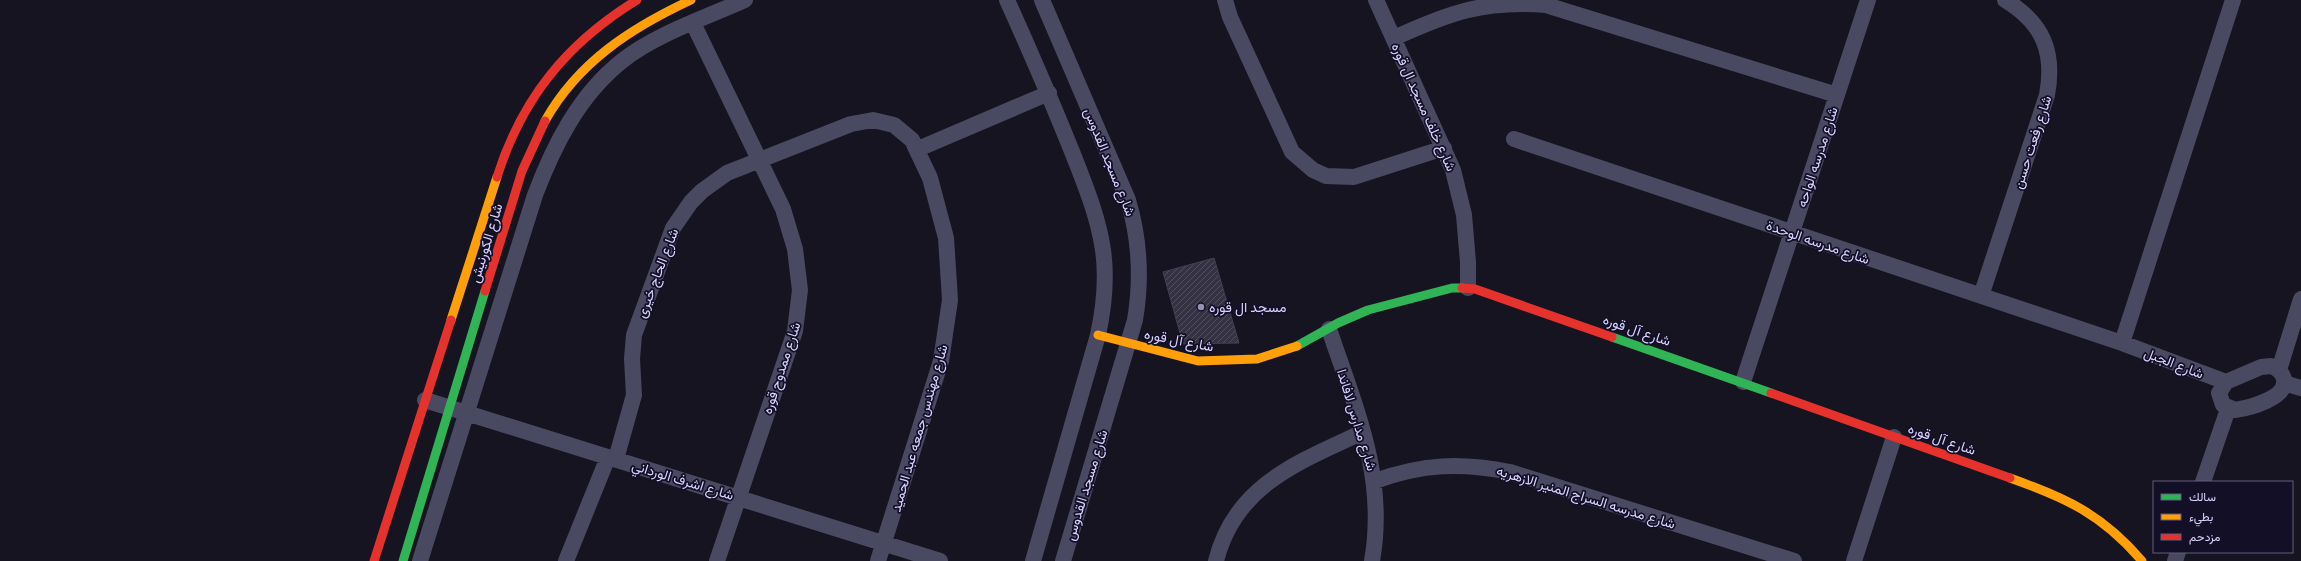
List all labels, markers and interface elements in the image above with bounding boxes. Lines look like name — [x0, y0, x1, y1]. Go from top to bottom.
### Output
street label: شارع خلف مسجد ال قوره — [1386, 40, 1460, 175]
street label: شارع رفعت حسن — [2008, 93, 2057, 192]
street label: شارع مدرسه الواحه — [1792, 104, 1844, 210]
street label: شارع مسجد القدوس — [1078, 105, 1140, 219]
street label: شارع الكورنيش — [465, 201, 509, 286]
street label: شارع مدرسه الوحدة — [1763, 216, 1872, 270]
street label: شارع الحاج خيرى — [632, 226, 684, 321]
place label: مسجد ال قوره — [1209, 298, 1287, 317]
marker: مسجد ال قوره — [1196, 302, 1206, 312]
street label: شارع آل قوره — [1600, 310, 1673, 352]
street label: شارع ممدوح قوره — [758, 320, 806, 417]
street label: شارع آل قوره — [1142, 324, 1215, 358]
street label: شارع مهندس جمعه عبد الحميد — [886, 342, 953, 514]
street label: شارع الجبل — [2141, 343, 2206, 384]
street label: شارع مدارس لافاندا — [1331, 367, 1381, 474]
street label: شارع آل قوره — [1905, 419, 1978, 461]
street label: شارع مسجد القدوس — [1061, 427, 1113, 543]
street label: شارع اشرف الورداني — [629, 456, 736, 507]
street label: شارع مدرسه السراج المنير الازهريه — [1494, 461, 1678, 535]
legend — [2153, 481, 2293, 553]
text: سالك — [2189, 489, 2216, 503]
text: بطيء — [2189, 509, 2213, 527]
text: مزدحم — [2189, 529, 2220, 545]

